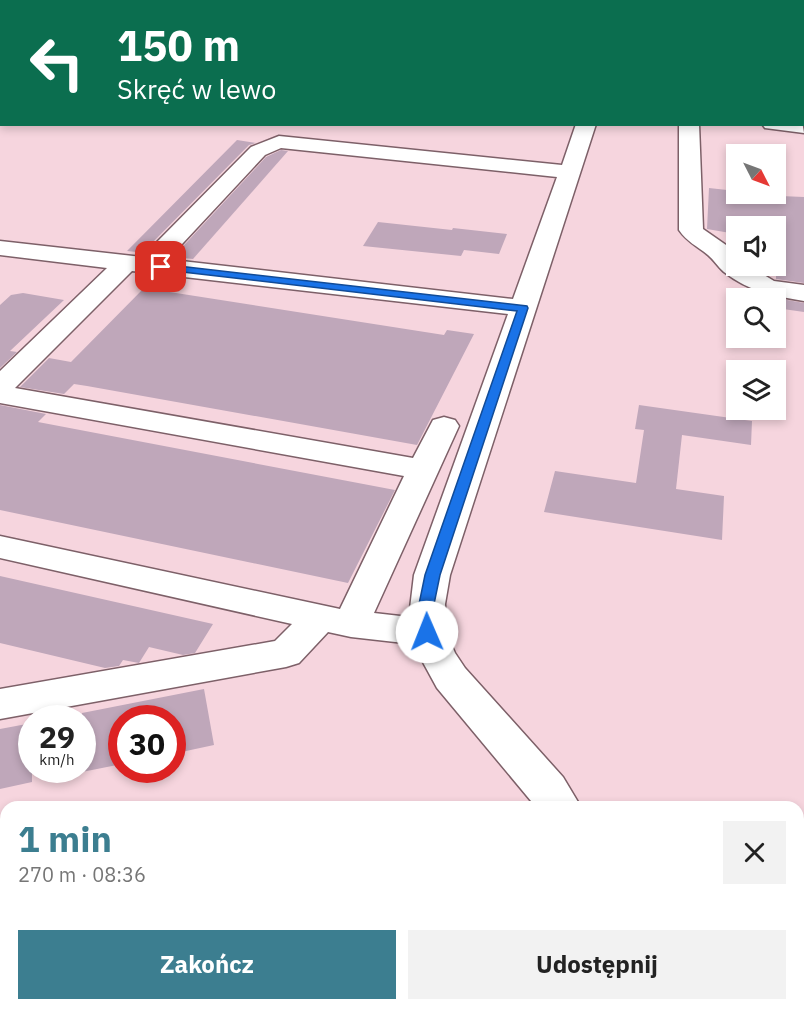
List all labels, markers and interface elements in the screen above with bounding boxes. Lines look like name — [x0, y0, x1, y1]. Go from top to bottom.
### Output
text: 150 m — [117, 18, 240, 73]
icon: left — [18, 24, 96, 102]
text: Skręć w lewo — [117, 71, 276, 106]
north arrow — [726, 144, 786, 204]
map controls — [726, 144, 786, 420]
button: sound — [726, 216, 786, 276]
pin — [135, 241, 186, 292]
icon: arrive — [144, 250, 177, 283]
button: search — [726, 288, 786, 348]
button: layers — [726, 360, 786, 420]
position arrow — [395, 600, 459, 664]
speed limit sign: 30 — [108, 705, 186, 783]
text: 29 — [39, 717, 75, 756]
text: km/h — [39, 750, 75, 769]
text: 1 min — [18, 815, 112, 862]
button: close — [723, 821, 786, 884]
text: 270 m · 08:36 — [18, 861, 146, 888]
button: Zakończ — [18, 930, 396, 999]
button: Udostępnij — [408, 930, 786, 999]

